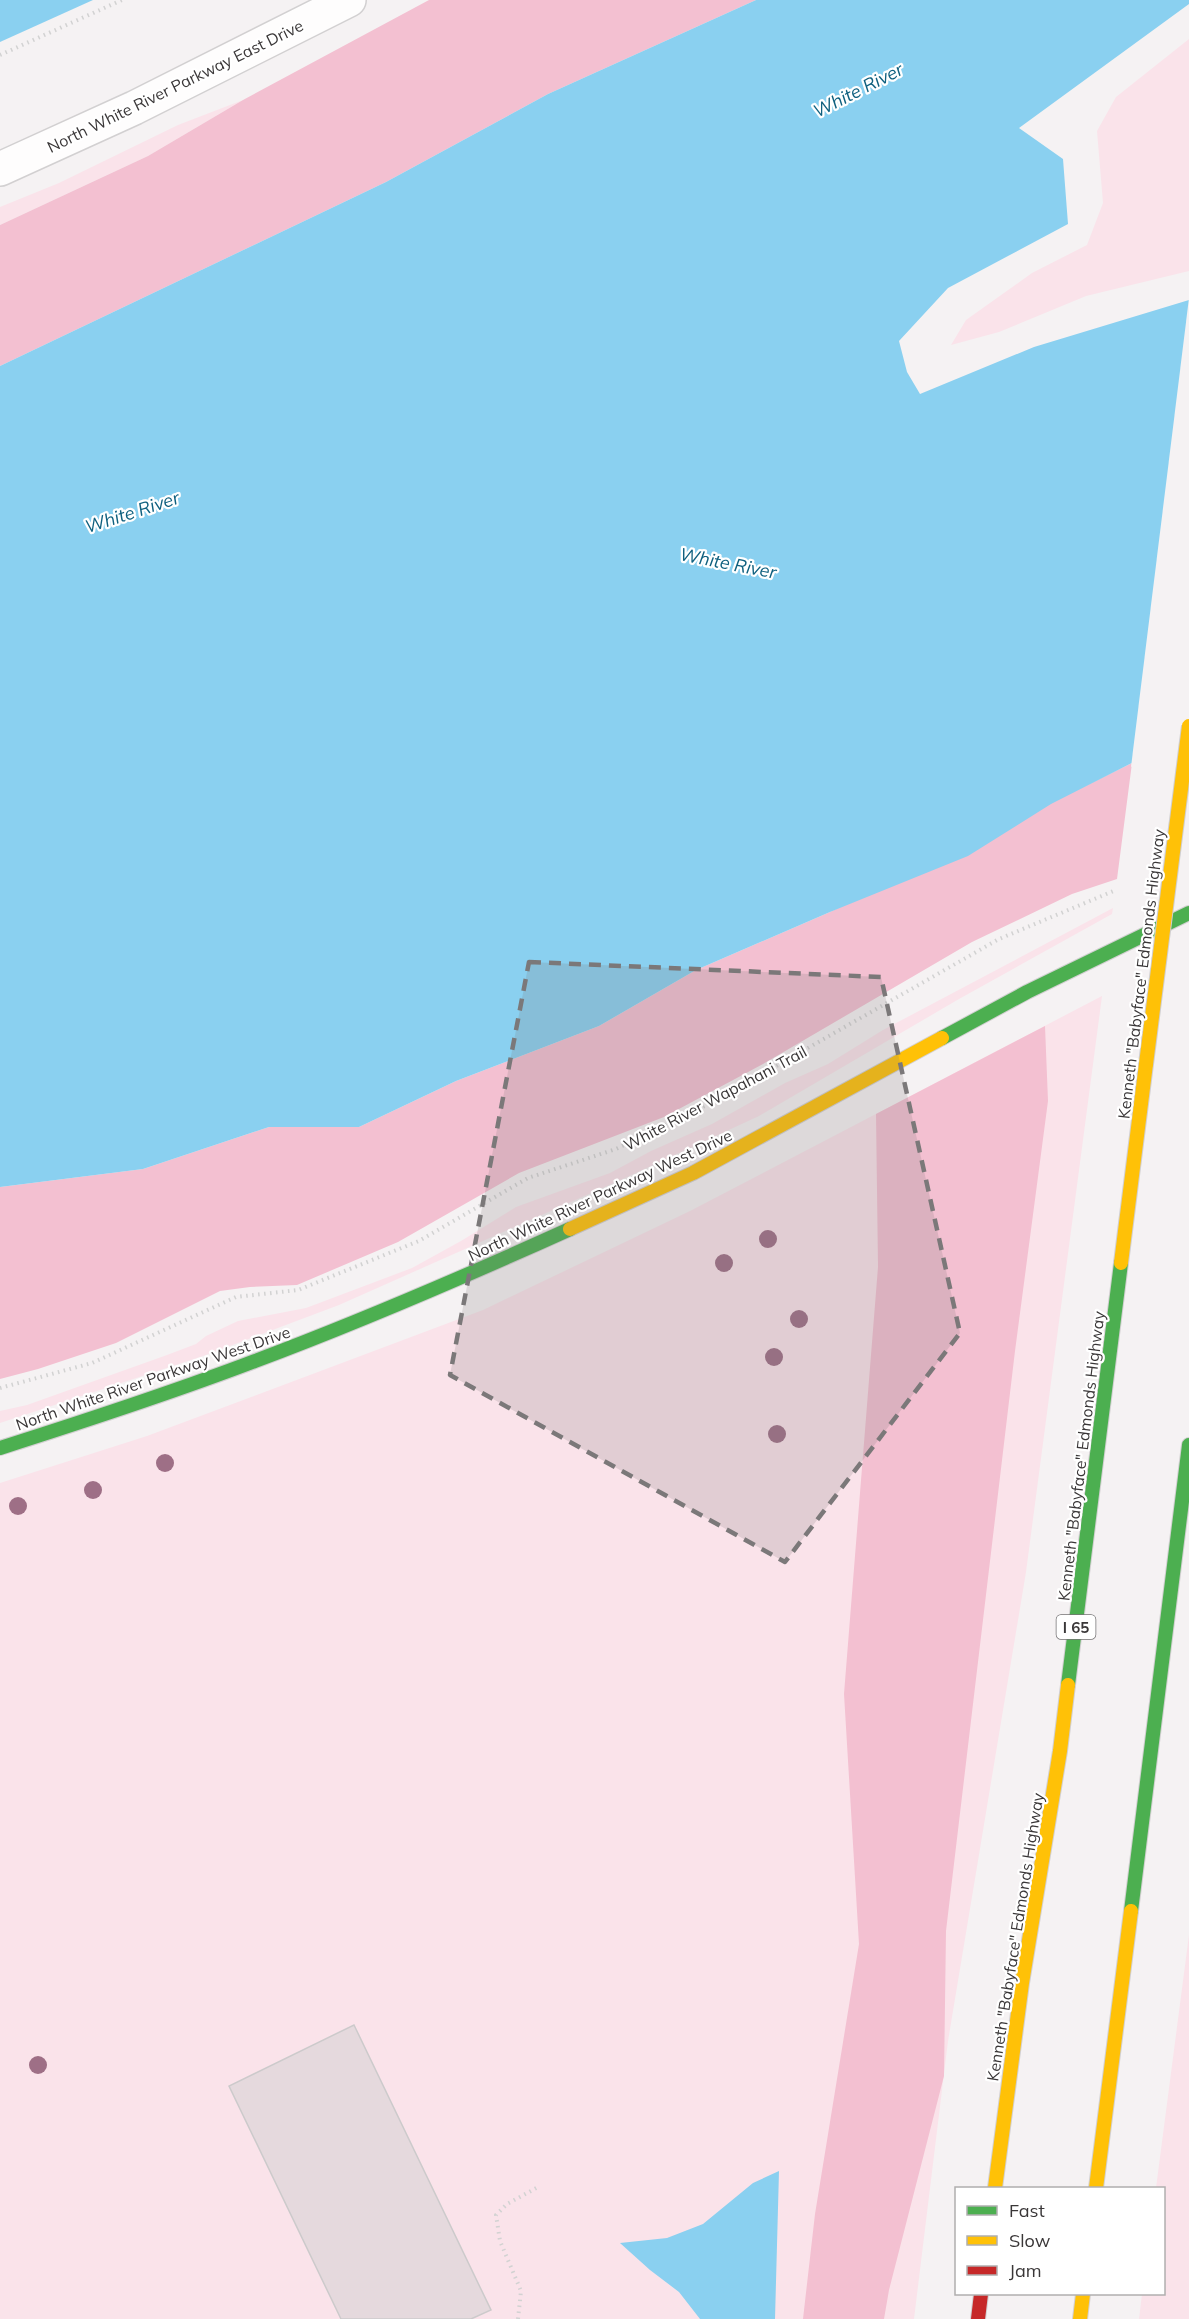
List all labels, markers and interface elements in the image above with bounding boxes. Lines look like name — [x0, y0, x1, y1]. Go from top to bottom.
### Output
street label: North White River Parkway East Drive — [44, 15, 306, 157]
water label: White River — [809, 57, 908, 123]
water label: White River — [82, 485, 184, 538]
water label: White River — [678, 542, 780, 584]
street label: Kenneth "Babyface" Edmonds Highway — [1113, 827, 1169, 1120]
street label: White River Wapahani Trail — [620, 1041, 810, 1155]
street label: North White River Parkway West Drive — [465, 1125, 735, 1265]
street label: Kenneth "Babyface" Edmonds Highway — [1053, 1309, 1109, 1602]
street label: North White River Parkway West Drive — [13, 1322, 293, 1434]
road number: I 65 — [1056, 1615, 1096, 1639]
street label: Kenneth "Babyface" Edmonds Highway — [982, 1791, 1048, 2083]
legend — [955, 2187, 1165, 2295]
text: Fast — [1009, 2199, 1045, 2222]
text: Slow — [1009, 2229, 1051, 2252]
text: Jam — [1009, 2259, 1042, 2282]

